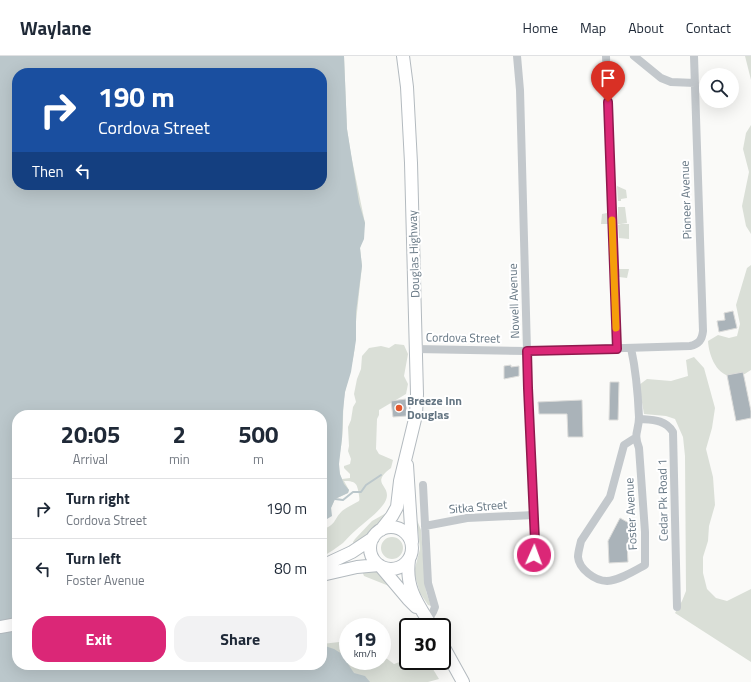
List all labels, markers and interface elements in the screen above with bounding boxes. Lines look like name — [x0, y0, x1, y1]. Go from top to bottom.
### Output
text: Waylane — [20, 13, 92, 42]
text: Home — [523, 17, 558, 38]
text: Map — [580, 17, 606, 38]
text: About — [628, 17, 664, 38]
text: Contact — [686, 17, 731, 38]
pin — [591, 61, 625, 102]
icon: arrive — [597, 67, 619, 89]
map controls — [699, 68, 739, 108]
button: search — [699, 68, 739, 108]
text: 190 m — [98, 75, 175, 118]
icon: right — [32, 84, 84, 136]
text: Cordova Street — [98, 114, 210, 141]
text: Then — [32, 160, 64, 183]
icon: left — [72, 160, 94, 182]
street label: Pioneer Avenue — [675, 160, 696, 240]
street label: Douglas Highway — [402, 210, 425, 298]
street label: Nowell Avenue — [503, 263, 524, 339]
street label: Cordova Street — [426, 327, 501, 348]
place label: Breeze Inn Douglas — [407, 391, 462, 424]
marker: Breeze Inn Douglas — [394, 403, 404, 413]
text: 20:05 — [61, 416, 120, 452]
text: 2 — [173, 416, 186, 452]
text: 500 — [238, 416, 278, 452]
text: Arrival — [73, 449, 108, 469]
text: min — [169, 449, 190, 469]
text: m — [253, 449, 264, 469]
street label: Cedar Pk Road 1 — [652, 459, 673, 541]
street label: Foster Avenue — [619, 477, 642, 551]
text: Turn right — [66, 487, 130, 510]
street label: Sitka Street — [448, 494, 509, 519]
text: 190 m — [266, 497, 307, 520]
icon: right — [32, 498, 54, 520]
text: Cordova Street — [66, 510, 147, 530]
position arrow — [513, 534, 555, 576]
text: Turn left — [66, 547, 121, 570]
text: 80 m — [274, 557, 307, 580]
icon: left — [32, 558, 54, 580]
text: Foster Avenue — [66, 570, 145, 590]
button: Exit — [32, 616, 166, 662]
button: Share — [174, 616, 307, 662]
speed limit sign: 30 — [399, 618, 451, 670]
text: 19 — [354, 623, 376, 654]
text: km/h — [354, 646, 376, 661]

